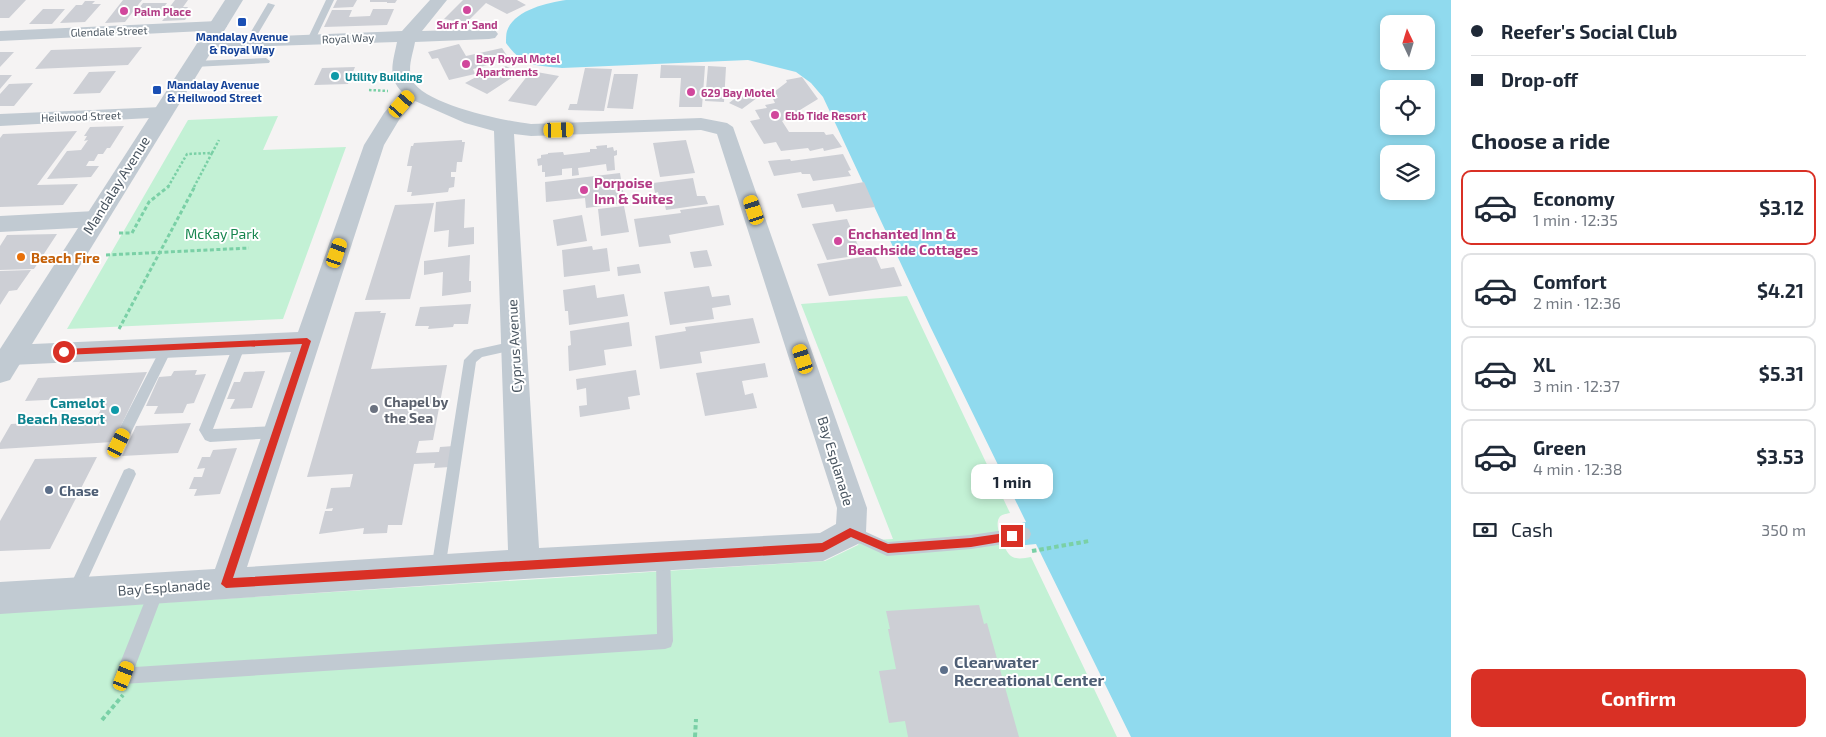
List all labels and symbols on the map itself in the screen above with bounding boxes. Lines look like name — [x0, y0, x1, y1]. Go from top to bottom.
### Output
marker: Surf n' Sand — [461, 4, 473, 16]
marker: Palm Place — [118, 5, 130, 17]
place label: Palm Place — [134, 5, 191, 18]
north arrow — [1380, 15, 1435, 70]
marker: Mandalay Avenue & Royal Way — [236, 16, 248, 28]
place label: Surf n' Sand — [436, 18, 498, 31]
street label: Glendale Street — [70, 23, 148, 39]
place label: Mandalay Avenue & Royal Way — [196, 30, 288, 57]
street label: Royal Way — [322, 31, 374, 45]
place label: Bay Royal Motel Apartments — [476, 52, 560, 78]
marker: Bay Royal Motel Apartments — [460, 58, 472, 70]
marker: Utility Building — [329, 70, 341, 82]
place label: Utility Building — [345, 70, 423, 84]
place label: Mandalay Avenue & Heilwood Street — [167, 78, 262, 104]
marker: Mandalay Avenue & Heilwood Street — [151, 84, 163, 96]
marker: 629 Bay Motel — [685, 86, 697, 98]
place label: 629 Bay Motel — [701, 86, 776, 100]
car — [386, 88, 417, 120]
street label: Heilwood Street — [41, 108, 121, 124]
marker: Ebb Tide Resort — [769, 109, 781, 121]
place label: Ebb Tide Resort — [785, 109, 867, 122]
car — [543, 122, 574, 138]
street label: Mandalay Avenue — [79, 133, 153, 237]
place label: Porpoise Inn & Suites — [594, 174, 673, 207]
marker: Porpoise Inn & Suites — [578, 184, 590, 196]
car — [742, 193, 765, 227]
park label: McKay Park — [185, 225, 259, 242]
place label: Enchanted Inn & Beachside Cottages — [848, 225, 978, 258]
marker: Enchanted Inn & Beachside Cottages — [832, 235, 844, 247]
car — [325, 236, 348, 270]
place label: Beach Fire — [31, 249, 100, 266]
marker: Beach Fire — [15, 251, 27, 263]
street label: Cyprus Avenue — [503, 299, 525, 393]
route start — [53, 341, 75, 363]
car — [791, 342, 814, 376]
place label: Chapel by the Sea — [384, 393, 448, 426]
place label: Camelot Beach Resort — [17, 394, 105, 427]
marker: Chapel by the Sea — [368, 403, 380, 415]
marker: Camelot Beach Resort — [109, 404, 121, 416]
street label: Bay Esplanade — [814, 414, 858, 508]
car — [105, 426, 132, 460]
callout: 1 min — [971, 464, 1053, 498]
place label: Chase — [59, 482, 99, 499]
marker: Chase — [43, 484, 55, 496]
route end — [1001, 525, 1023, 547]
street label: Bay Esplanade — [117, 575, 211, 599]
place label: Clearwater Recreational Center — [954, 652, 1104, 689]
car — [111, 659, 136, 693]
marker: Clearwater Recreational Center — [938, 664, 950, 676]

